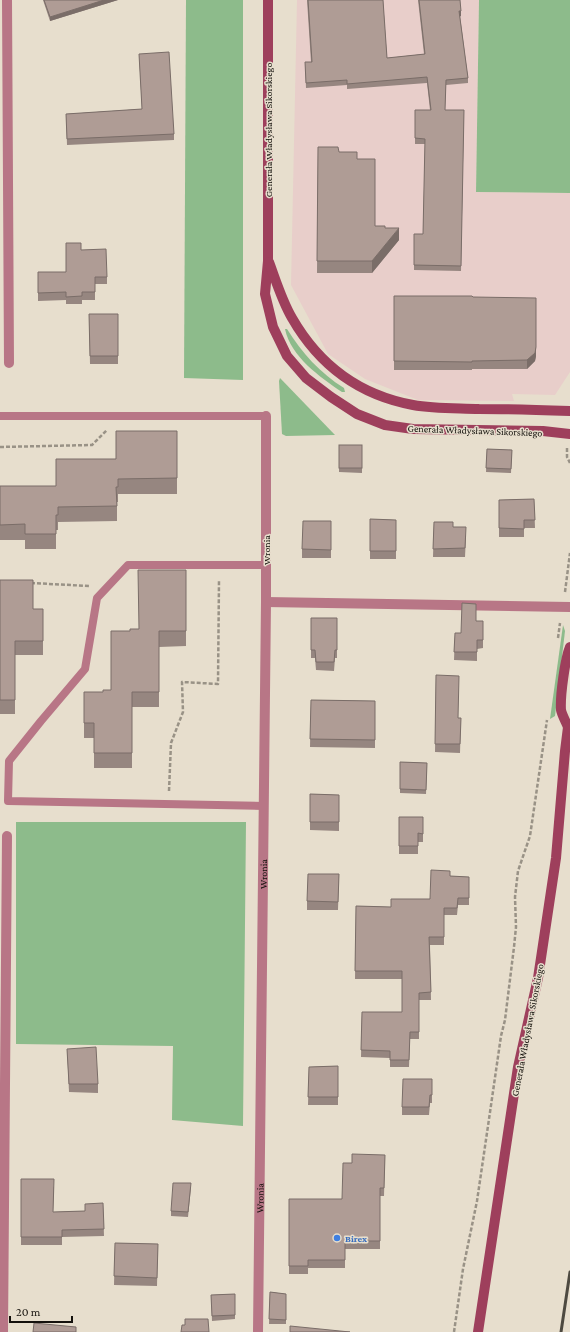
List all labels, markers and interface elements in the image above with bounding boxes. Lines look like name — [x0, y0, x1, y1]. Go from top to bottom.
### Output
street label: Generała Władysława Sikorskiego — [263, 63, 274, 197]
street label: Generała Władysława Sikorskiego — [407, 423, 543, 438]
street label: Wronia — [261, 535, 272, 565]
street label: Wronia — [258, 859, 269, 889]
street label: Generała Władysława Sikorskiego — [509, 963, 546, 1097]
street label: Wronia — [254, 1183, 266, 1213]
marker: Birex — [332, 1233, 342, 1243]
place label: Birex — [345, 1233, 368, 1244]
scale bar — [10, 1298, 72, 1324]
text: 20 m — [16, 1305, 41, 1319]

